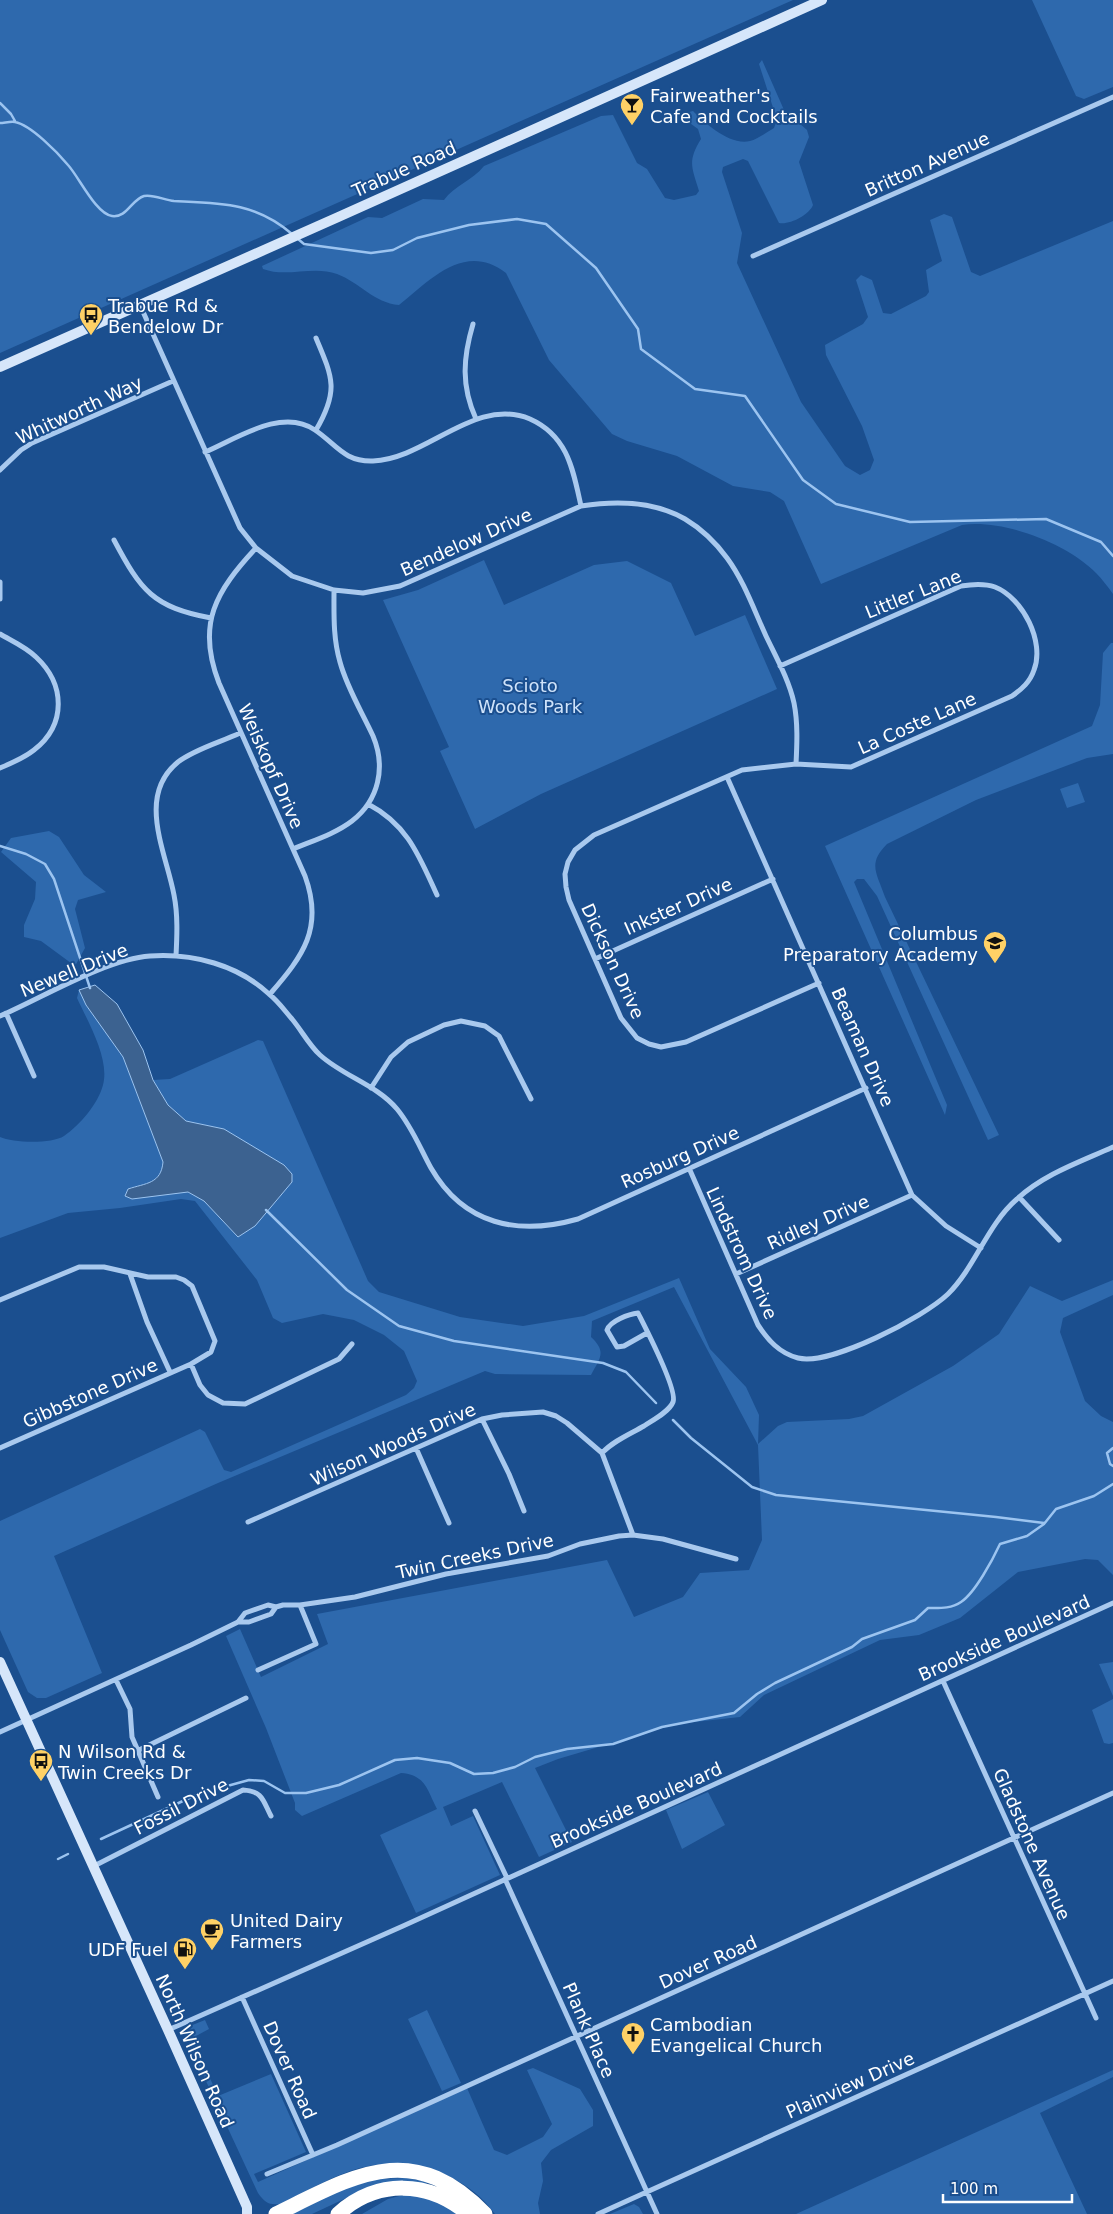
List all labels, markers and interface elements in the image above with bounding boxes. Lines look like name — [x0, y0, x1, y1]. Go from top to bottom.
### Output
place label: Fairweather's Cafe and Cocktails — [650, 85, 818, 127]
bar icon: Fairweather's Cafe and Cocktails — [619, 92, 645, 126]
street label: Britton Avenue — [862, 127, 992, 201]
street label: Trabue Road — [348, 137, 459, 202]
place label: Trabue Rd & Bendelow Dr — [107, 295, 224, 337]
bus stop icon: Trabue Rd & Bendelow Dr — [78, 302, 104, 336]
street label: Whitworth Way — [13, 371, 146, 448]
street label: Bendelow Drive — [397, 504, 535, 580]
street label: Littler Lane — [862, 565, 964, 623]
park label: Scioto Woods Park — [478, 675, 583, 717]
street label: La Coste Lane — [855, 688, 979, 758]
street label: Weiskopf Drive — [234, 700, 308, 832]
street label: Inkster Drive — [621, 873, 735, 939]
street label: Dickson Drive — [577, 900, 649, 1022]
place label: Columbus Preparatory Academy — [783, 923, 978, 965]
school or university icon: Columbus Preparatory Academy — [982, 930, 1008, 964]
street label: Newell Drive — [17, 939, 131, 1001]
street label: Beaman Drive — [827, 984, 899, 1110]
street label: Rosburg Drive — [618, 1122, 742, 1192]
street label: Lindstrom Drive — [702, 1184, 782, 1322]
street label: Ridley Drive — [764, 1190, 872, 1254]
street label: Gibbstone Drive — [19, 1354, 161, 1432]
street label: Wilson Woods Drive — [307, 1398, 479, 1490]
street label: Twin Creeks Drive — [394, 1529, 555, 1583]
street label: Brookside Boulevard — [915, 1591, 1093, 1685]
place label: N Wilson Rd & Twin Creeks Dr — [57, 1741, 192, 1783]
bus stop icon: N Wilson Rd & Twin Creeks Dr — [28, 1748, 54, 1782]
street label: Brookside Boulevard — [547, 1758, 725, 1852]
street label: Gladstone Avenue — [989, 1765, 1075, 1923]
street label: Fossil Drive — [130, 1773, 232, 1839]
place label: United Dairy Farmers — [230, 1910, 343, 1952]
cafe icon: United Dairy Farmers — [199, 1917, 225, 1951]
street label: Dover Road — [656, 1931, 760, 1993]
fuel station icon: UDF Fuel — [172, 1936, 198, 1970]
place label: UDF Fuel — [88, 1939, 168, 1960]
street label: North Wilson Road — [152, 1971, 238, 2131]
street label: Plank Place — [559, 1979, 619, 2081]
place label: Cambodian Evangelical Church — [650, 2014, 822, 2056]
street label: Dover Road — [259, 2018, 321, 2122]
church icon: Cambodian Evangelical Church — [620, 2021, 646, 2055]
street label: Plainview Drive — [782, 2047, 918, 2123]
scale bar — [943, 2172, 1072, 2204]
text: 100 m — [950, 2180, 998, 2198]

